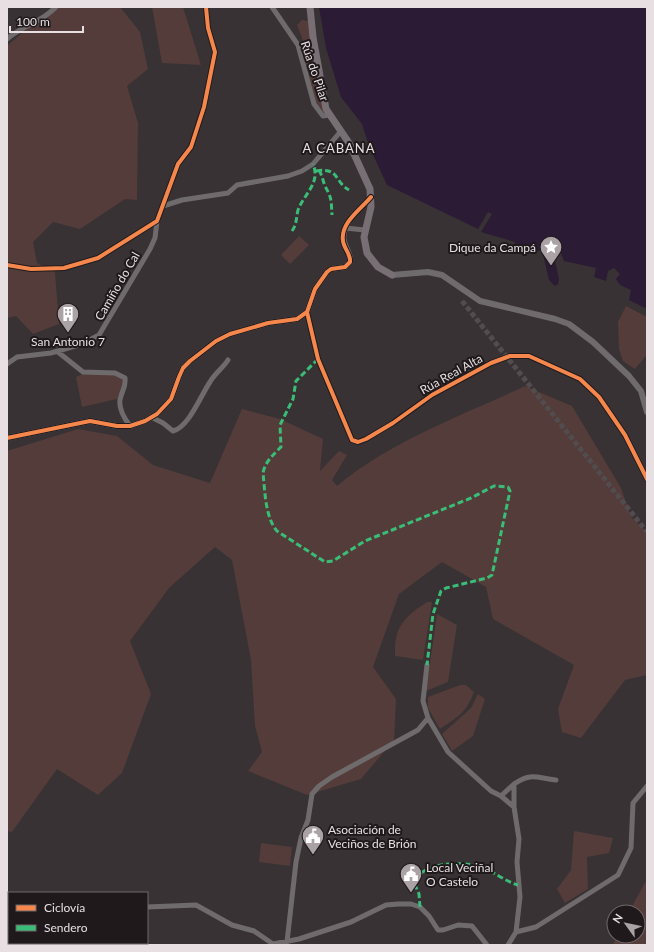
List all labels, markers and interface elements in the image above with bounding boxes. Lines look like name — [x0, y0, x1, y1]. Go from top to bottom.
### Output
scale bar — [10, 8, 83, 34]
text: 100 m — [16, 14, 50, 29]
street label: Rúa do Pilar — [298, 39, 333, 104]
district label: A CABANA — [303, 140, 375, 156]
place icon: Dique da Campá — [538, 234, 564, 267]
place label: Dique da Campá — [449, 240, 536, 255]
street label: Camiño do Cal — [91, 249, 143, 323]
building icon: San Antonio 7 — [55, 301, 81, 334]
place label: San Antonio 7 — [31, 334, 105, 349]
street label: Rúa Real Alta — [417, 351, 485, 397]
place label: Asociación de Veciños de Brión — [328, 822, 416, 851]
public building icon: Asociación de Veciños de Brión — [300, 823, 326, 856]
place label: Local Veciñal O Castelo — [426, 860, 493, 889]
public building icon: Local Veciñal O Castelo — [398, 861, 424, 894]
legend — [8, 892, 148, 944]
text: Ciclovía — [44, 900, 85, 915]
north arrow — [606, 904, 646, 944]
text: N — [609, 911, 625, 925]
text: Sendero — [44, 920, 88, 935]

